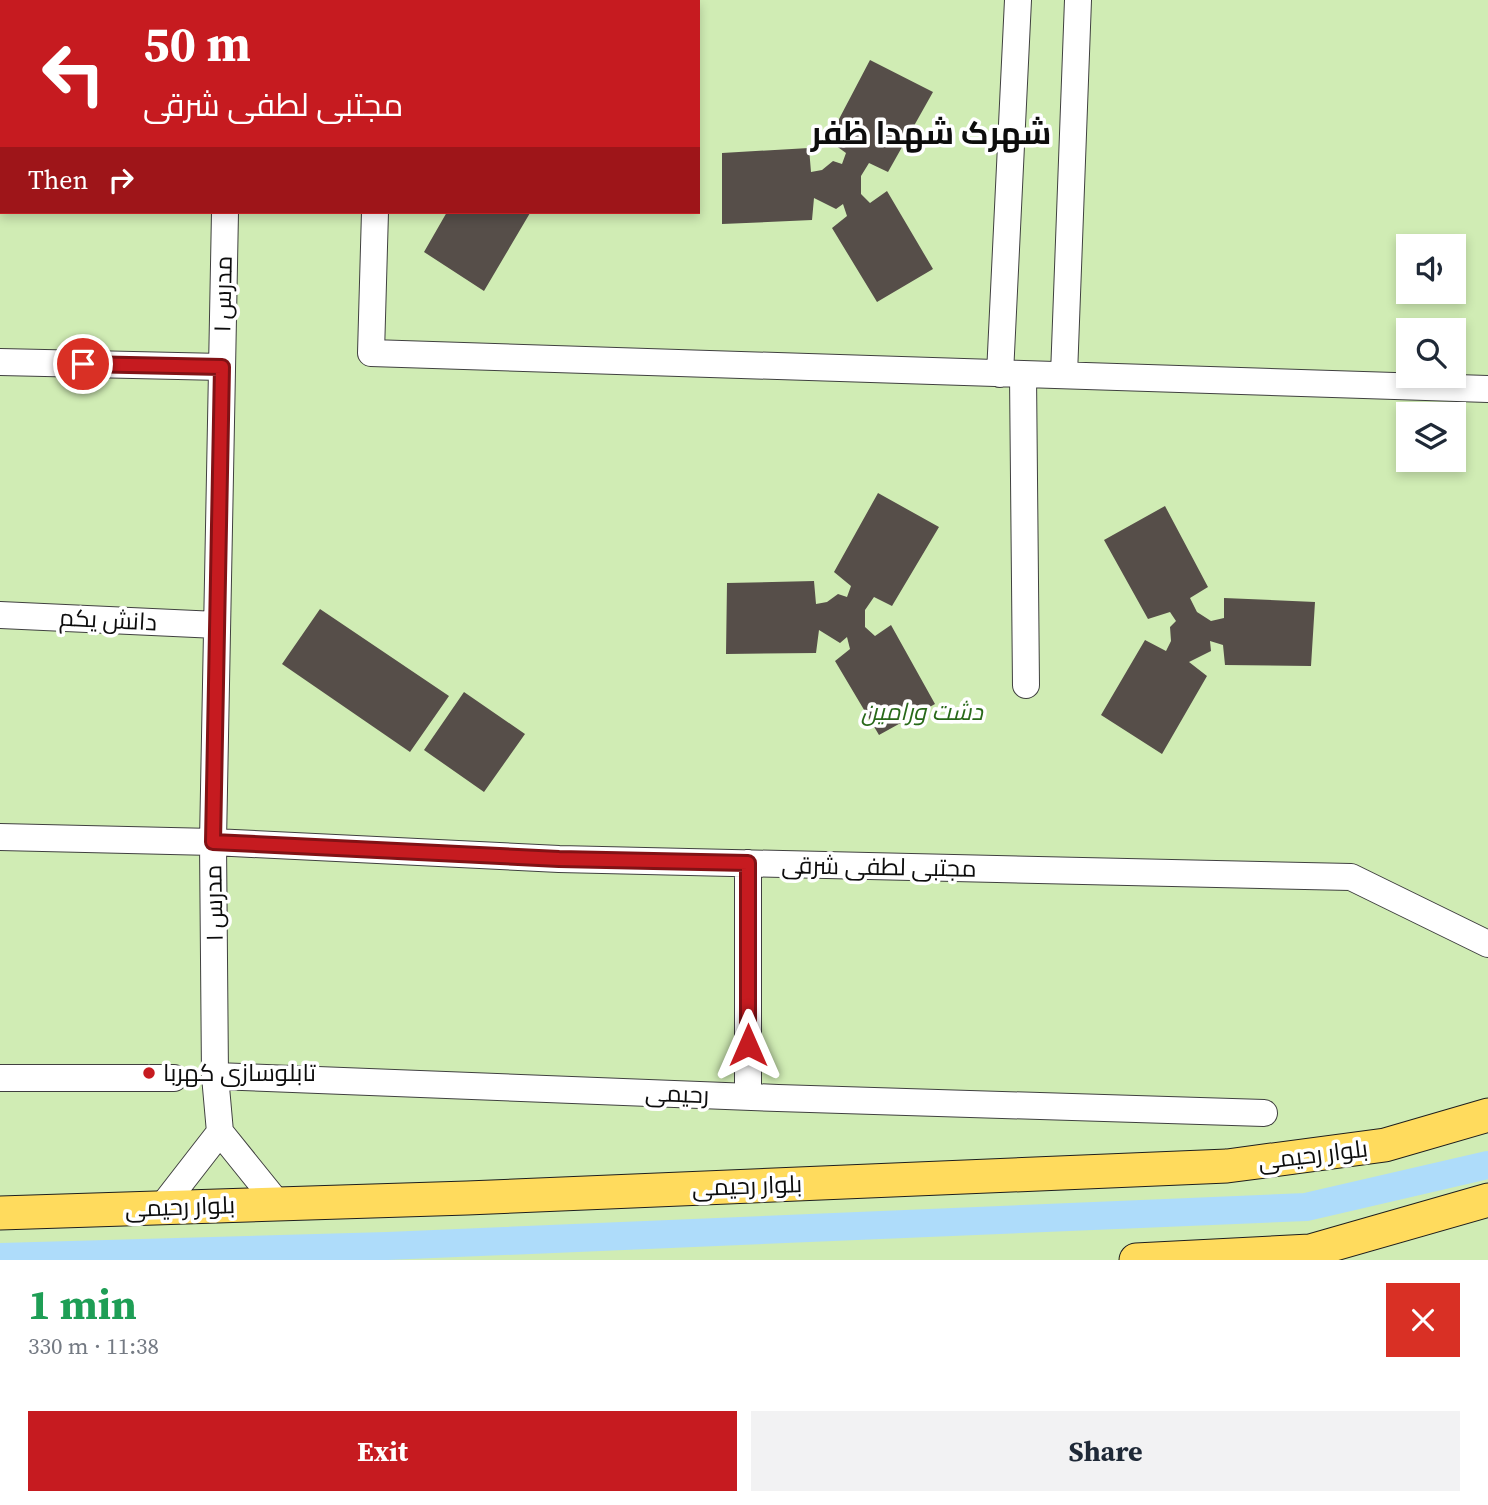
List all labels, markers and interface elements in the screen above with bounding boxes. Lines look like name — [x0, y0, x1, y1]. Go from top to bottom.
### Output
text: 50 m — [143, 10, 251, 77]
icon: left — [28, 28, 119, 119]
text: مجتبی لطفی شرقی — [143, 83, 403, 127]
district label: شهرک شهدا ظفر — [810, 111, 1051, 155]
icon: right — [102, 161, 140, 199]
text: Then — [28, 162, 88, 198]
map controls — [1396, 234, 1466, 472]
button: sound — [1396, 234, 1466, 304]
street label: مدرس ۱ — [205, 255, 240, 333]
button: search — [1396, 318, 1466, 388]
pin — [53, 334, 113, 394]
icon: arrive — [64, 345, 102, 383]
button: layers — [1396, 402, 1466, 472]
street label: دانش یکم — [58, 600, 158, 639]
park label: دشت ورامین — [861, 695, 984, 728]
street label: مجتبی لطفی شرقی — [781, 848, 977, 885]
street label: مدرس ۱ — [196, 864, 231, 942]
position arrow — [711, 1008, 785, 1082]
place label: تابلوسازی کهربا — [163, 1056, 317, 1089]
marker: تابلوسازی کهربا — [141, 1065, 157, 1081]
street label: رحیمی — [644, 1076, 710, 1111]
street label: بلوار رحیمی — [1256, 1131, 1370, 1178]
street label: بلوار رحیمی — [691, 1167, 803, 1204]
street label: بلوار رحیمی — [124, 1188, 236, 1225]
text: 1 min — [28, 1275, 137, 1333]
button: close — [1386, 1283, 1460, 1357]
text: 330 m · 11:38 — [28, 1330, 159, 1362]
button: Exit — [28, 1411, 737, 1491]
button: Share — [751, 1411, 1460, 1491]

